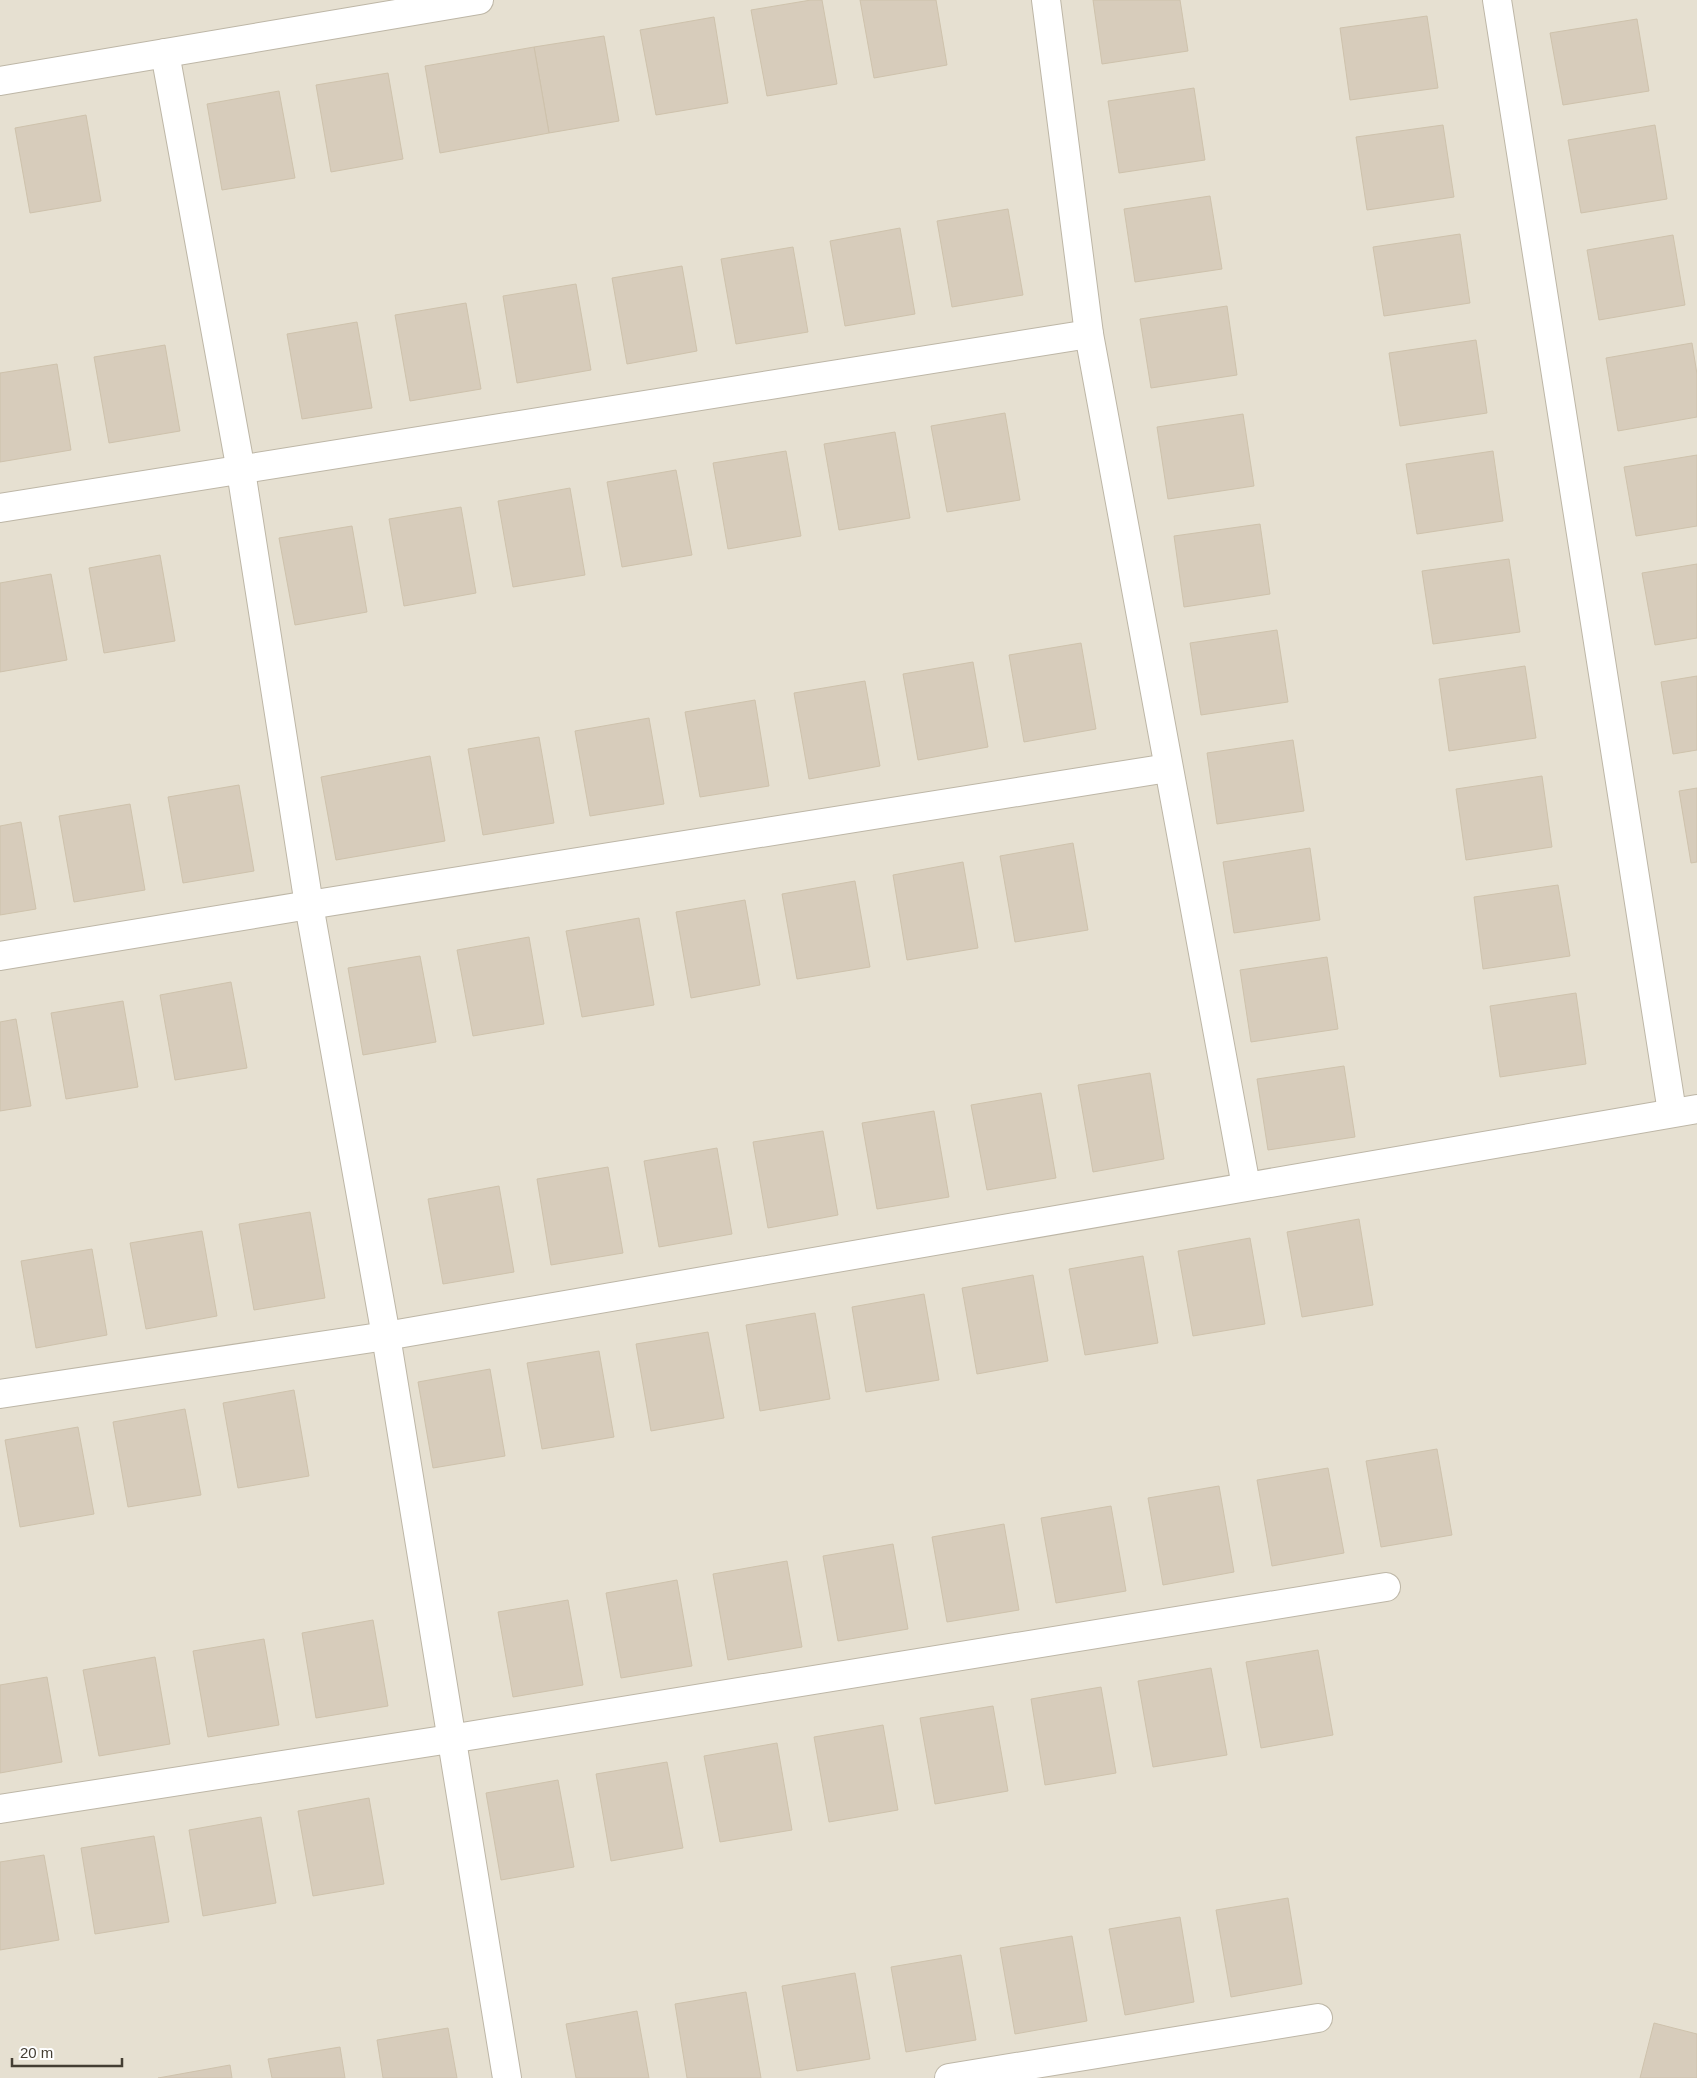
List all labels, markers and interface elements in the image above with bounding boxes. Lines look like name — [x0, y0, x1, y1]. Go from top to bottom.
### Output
scale bar — [12, 2036, 122, 2068]
text: 20 m — [20, 2044, 53, 2061]

